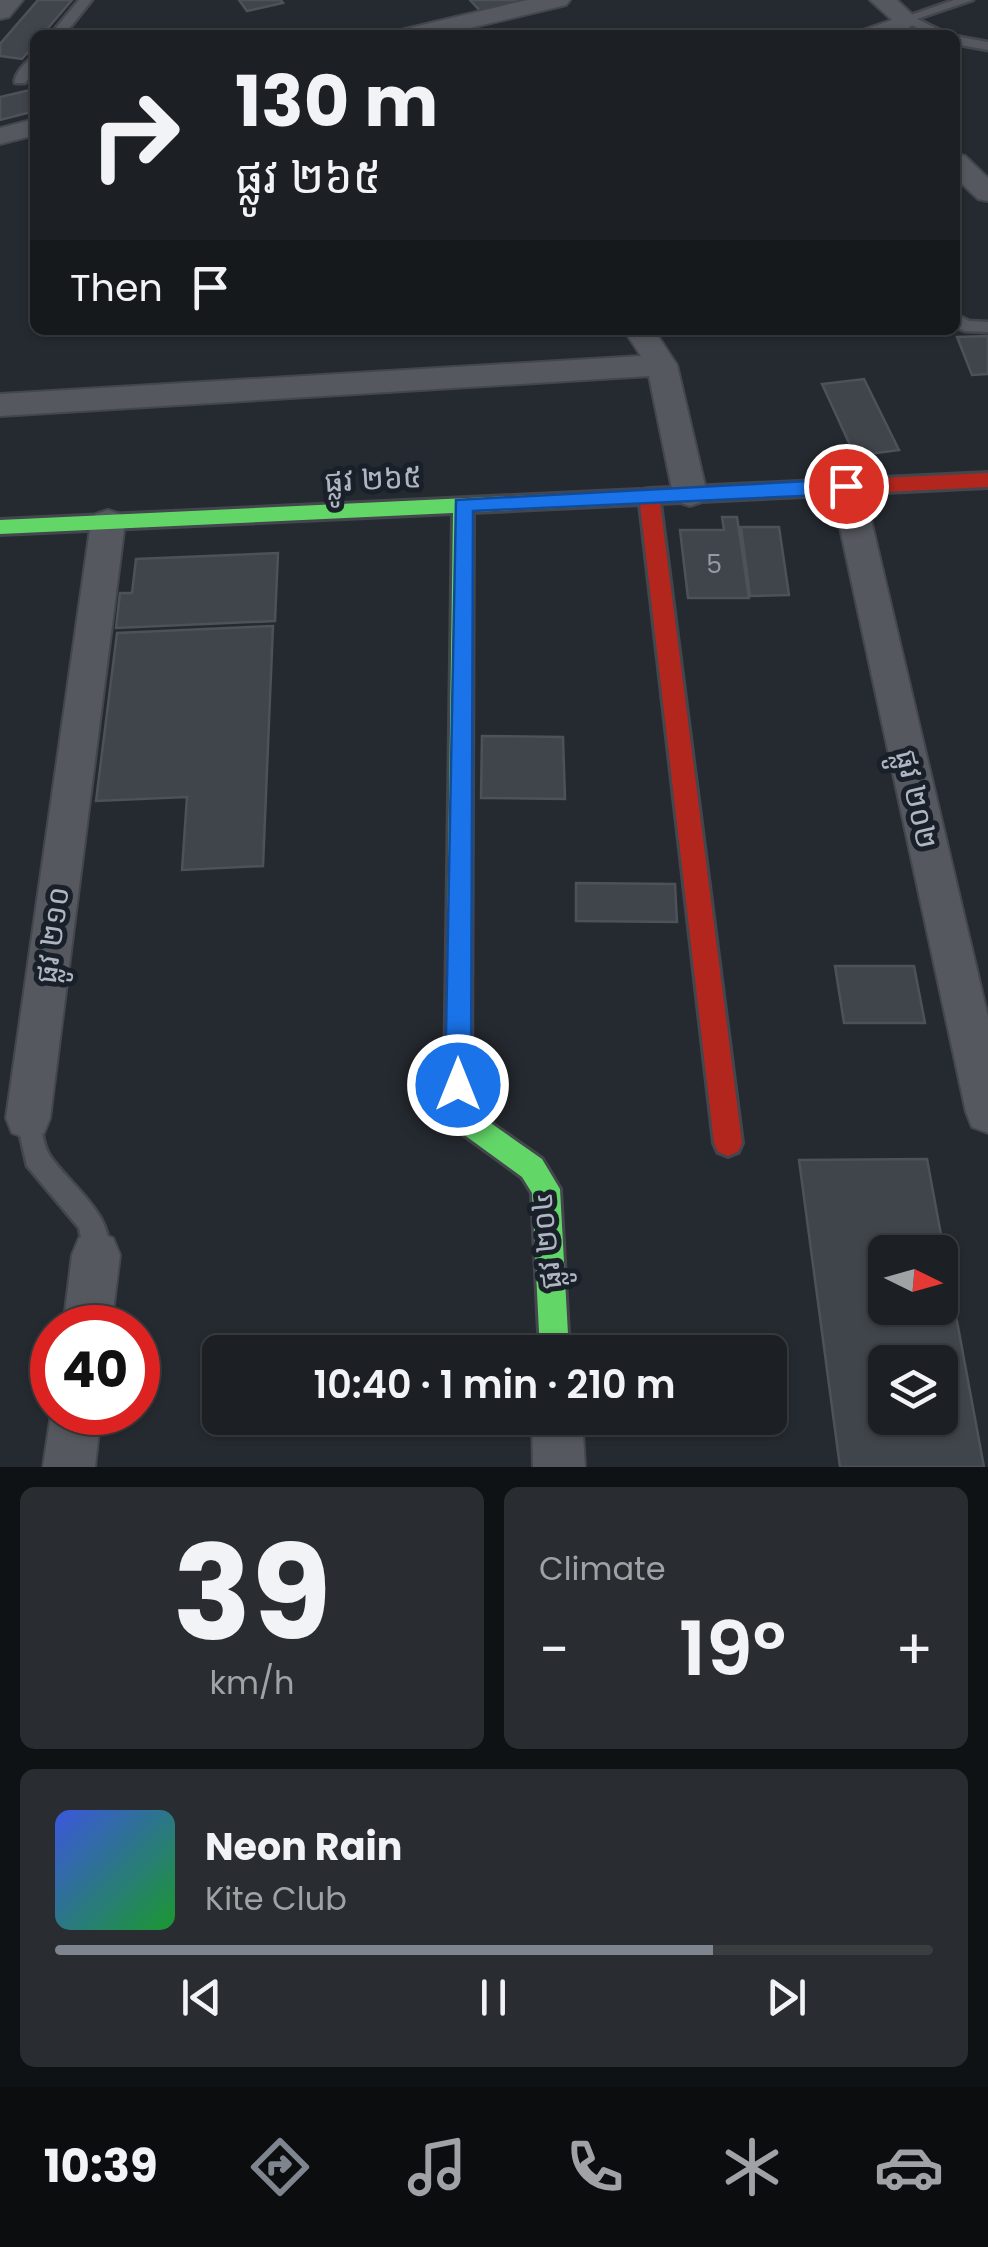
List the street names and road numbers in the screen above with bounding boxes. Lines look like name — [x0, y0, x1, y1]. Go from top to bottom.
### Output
street label: ផ្លូវ ២៦៥ — [323, 455, 423, 508]
street label: ផ្លូវ ២០២ — [880, 745, 949, 854]
street label: ផ្លូវ ២១០ — [24, 884, 85, 987]
street label: ផ្លូវ ២០៤ — [520, 1190, 577, 1292]

